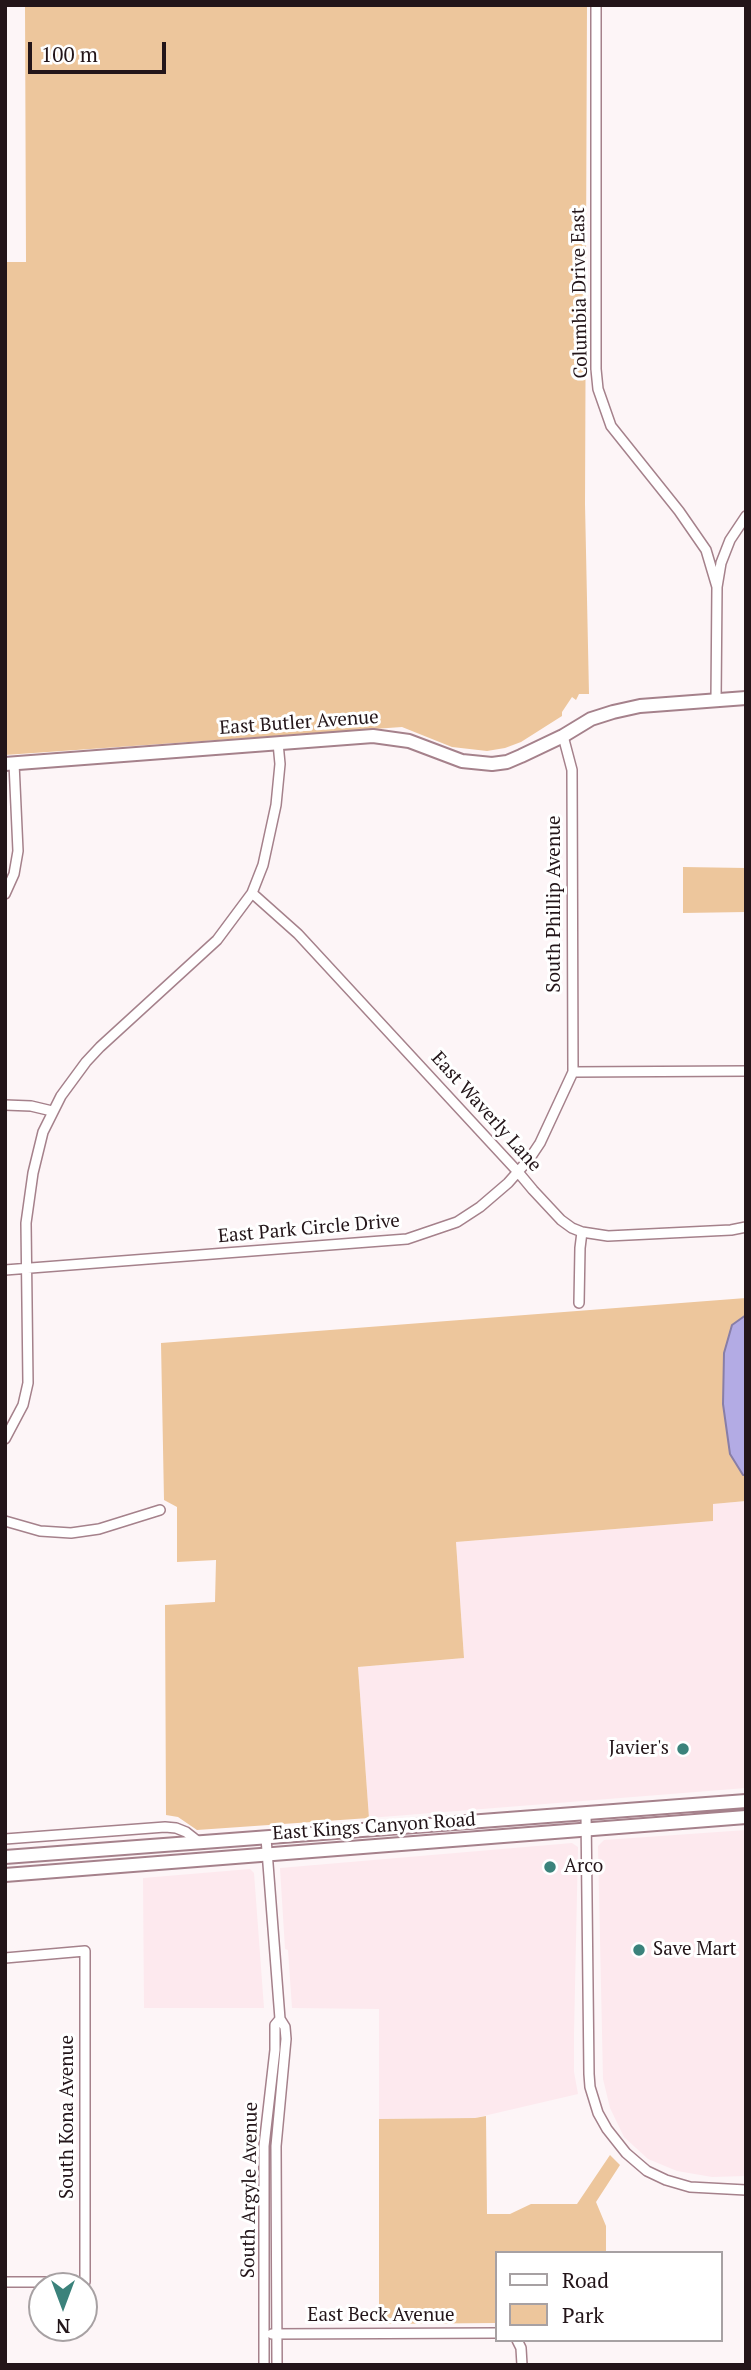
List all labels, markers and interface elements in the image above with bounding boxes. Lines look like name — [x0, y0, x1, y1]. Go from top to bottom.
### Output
scale bar — [32, 28, 170, 72]
text: 100 m — [41, 40, 98, 68]
street label: Columbia Drive East — [567, 207, 593, 379]
street label: East Butler Avenue — [219, 706, 379, 740]
street label: South Phillip Avenue — [544, 815, 566, 993]
street label: East Waverly Lane — [426, 1047, 546, 1177]
street label: East Park Circle Drive — [217, 1210, 401, 1248]
place label: Javier's — [609, 1738, 669, 1760]
marker: Javier's — [675, 1741, 691, 1757]
street label: East Kings Canyon Road — [272, 1809, 476, 1845]
place label: Arco — [564, 1856, 603, 1878]
marker: Arco — [542, 1859, 558, 1875]
place label: Save Mart — [653, 1939, 737, 1961]
marker: Save Mart — [631, 1942, 647, 1958]
street label: South Kona Avenue — [57, 2035, 79, 2199]
street label: South Argyle Avenue — [237, 2102, 263, 2278]
legend — [496, 2251, 723, 2342]
text: Road — [562, 2266, 609, 2294]
north arrow — [28, 2272, 98, 2342]
text: Park — [562, 2301, 604, 2329]
street label: East Beck Avenue — [307, 2305, 455, 2327]
text: N — [56, 2314, 70, 2339]

